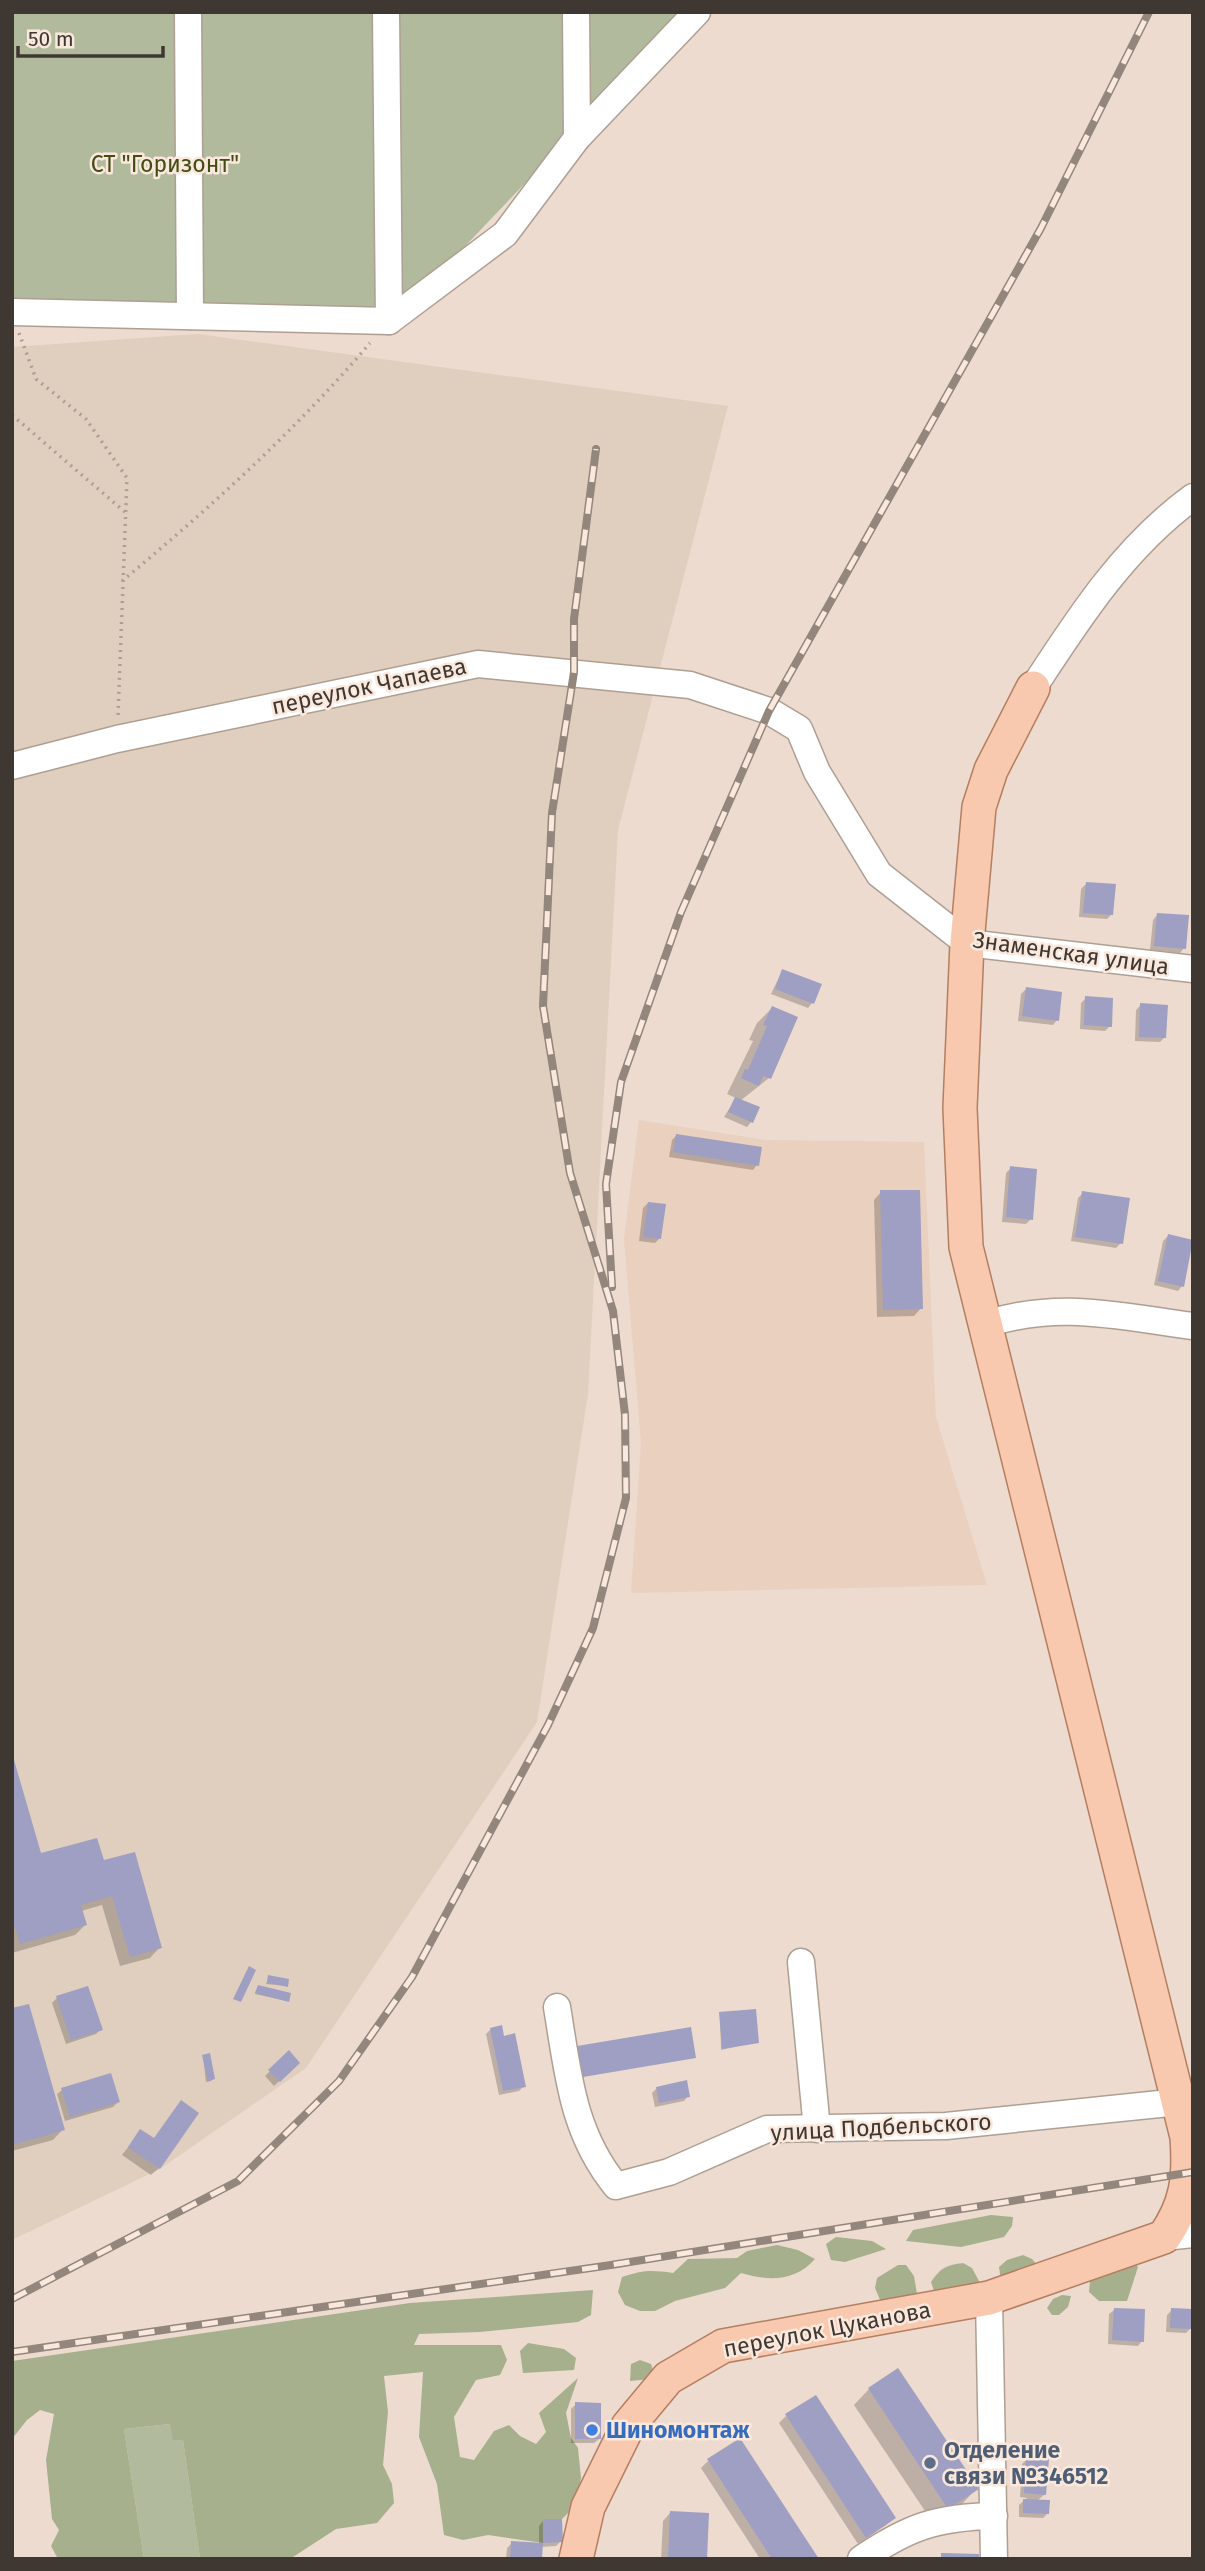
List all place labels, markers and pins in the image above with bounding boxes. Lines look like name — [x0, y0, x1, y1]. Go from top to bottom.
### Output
place label: Шиномонтаж — [606, 2416, 750, 2444]
marker: Шиномонтаж — [584, 2422, 600, 2438]
place label: Отделение связи №346512 — [944, 2436, 1109, 2490]
marker: Отделение связи №346512 — [922, 2455, 938, 2471]

